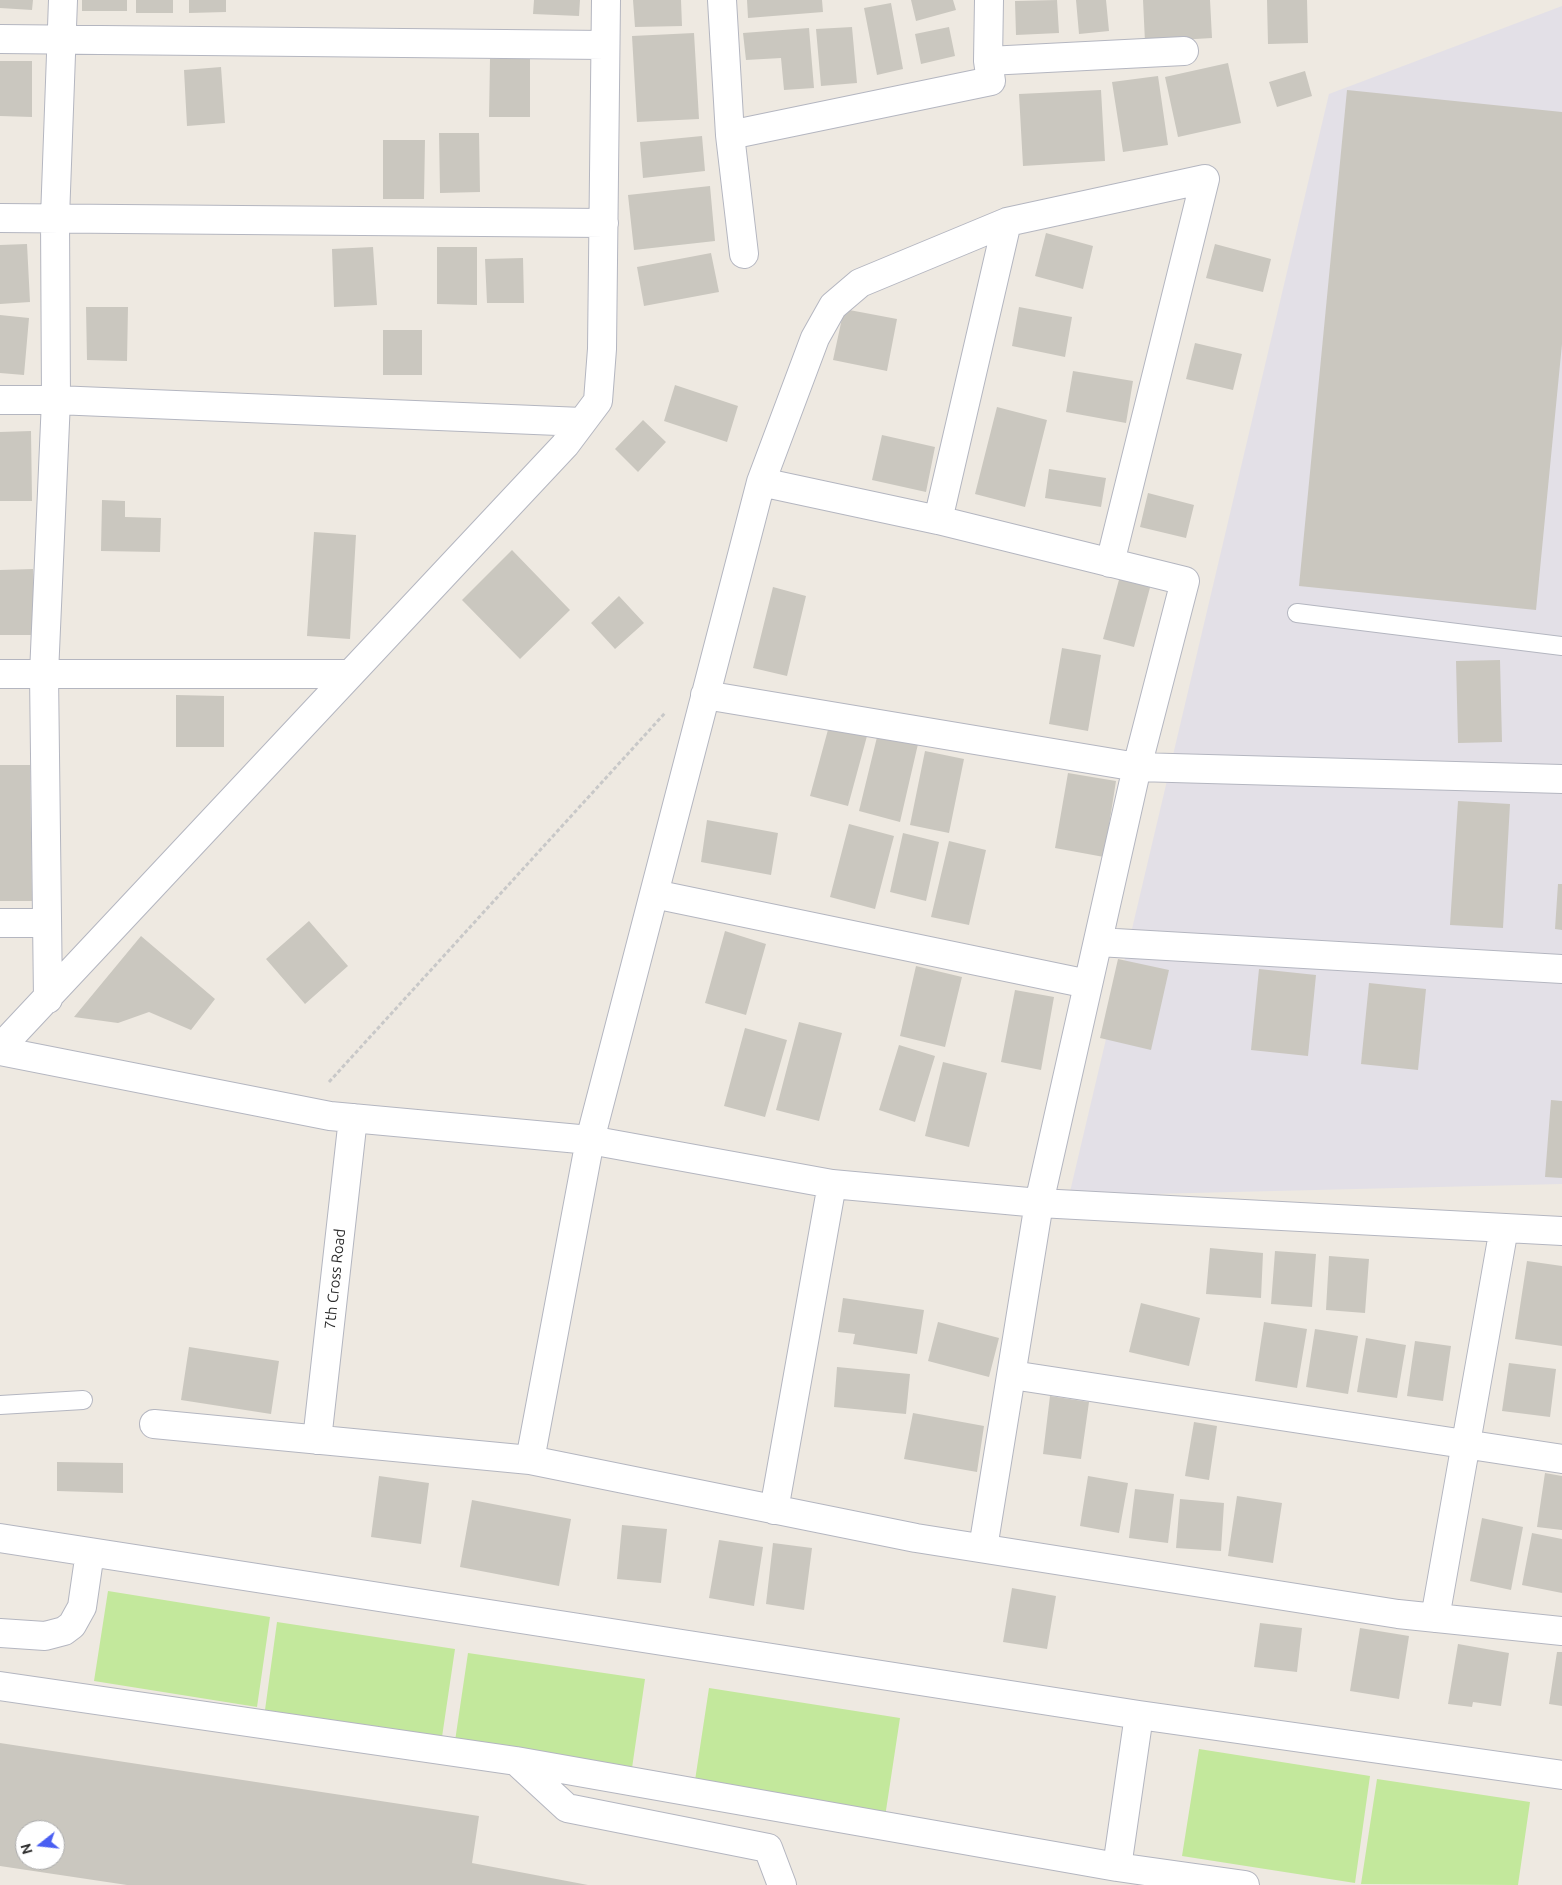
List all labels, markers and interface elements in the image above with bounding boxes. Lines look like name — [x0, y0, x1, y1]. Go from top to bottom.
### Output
street label: 7th Cross Road — [321, 1228, 349, 1330]
north arrow — [15, 1820, 65, 1870]
text: N — [17, 1842, 36, 1856]

